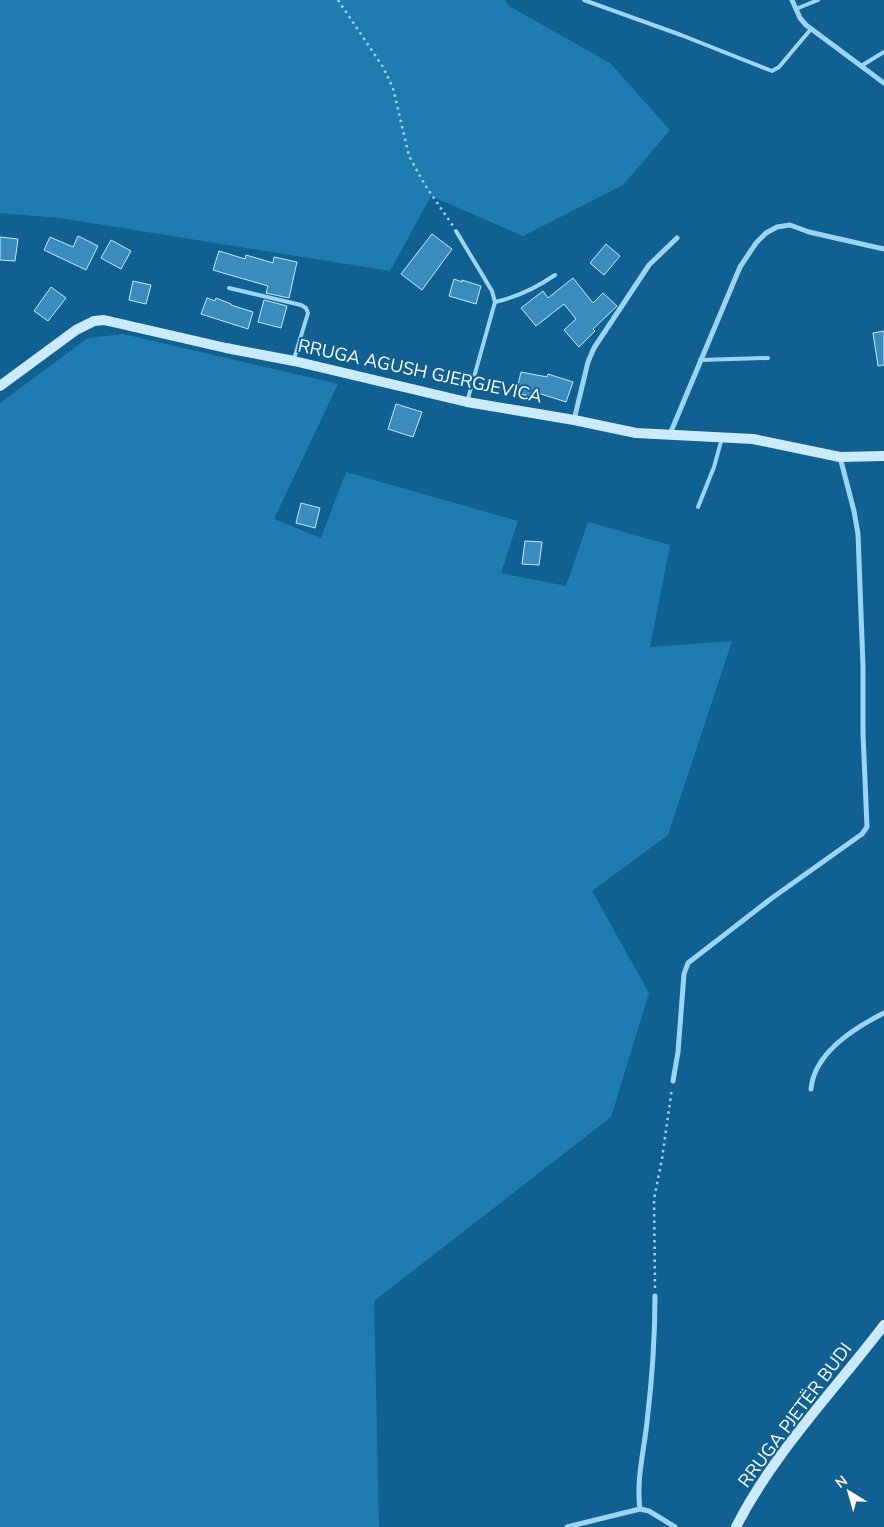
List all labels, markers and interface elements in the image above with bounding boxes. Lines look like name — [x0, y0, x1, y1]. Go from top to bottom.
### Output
street label: RRUGA AGUSH GJERGJEVICA — [296, 333, 544, 409]
street label: RRUGA PJETËR BUDI — [733, 1338, 857, 1492]
north arrow — [824, 1467, 874, 1517]
text: N — [832, 1471, 851, 1493]

